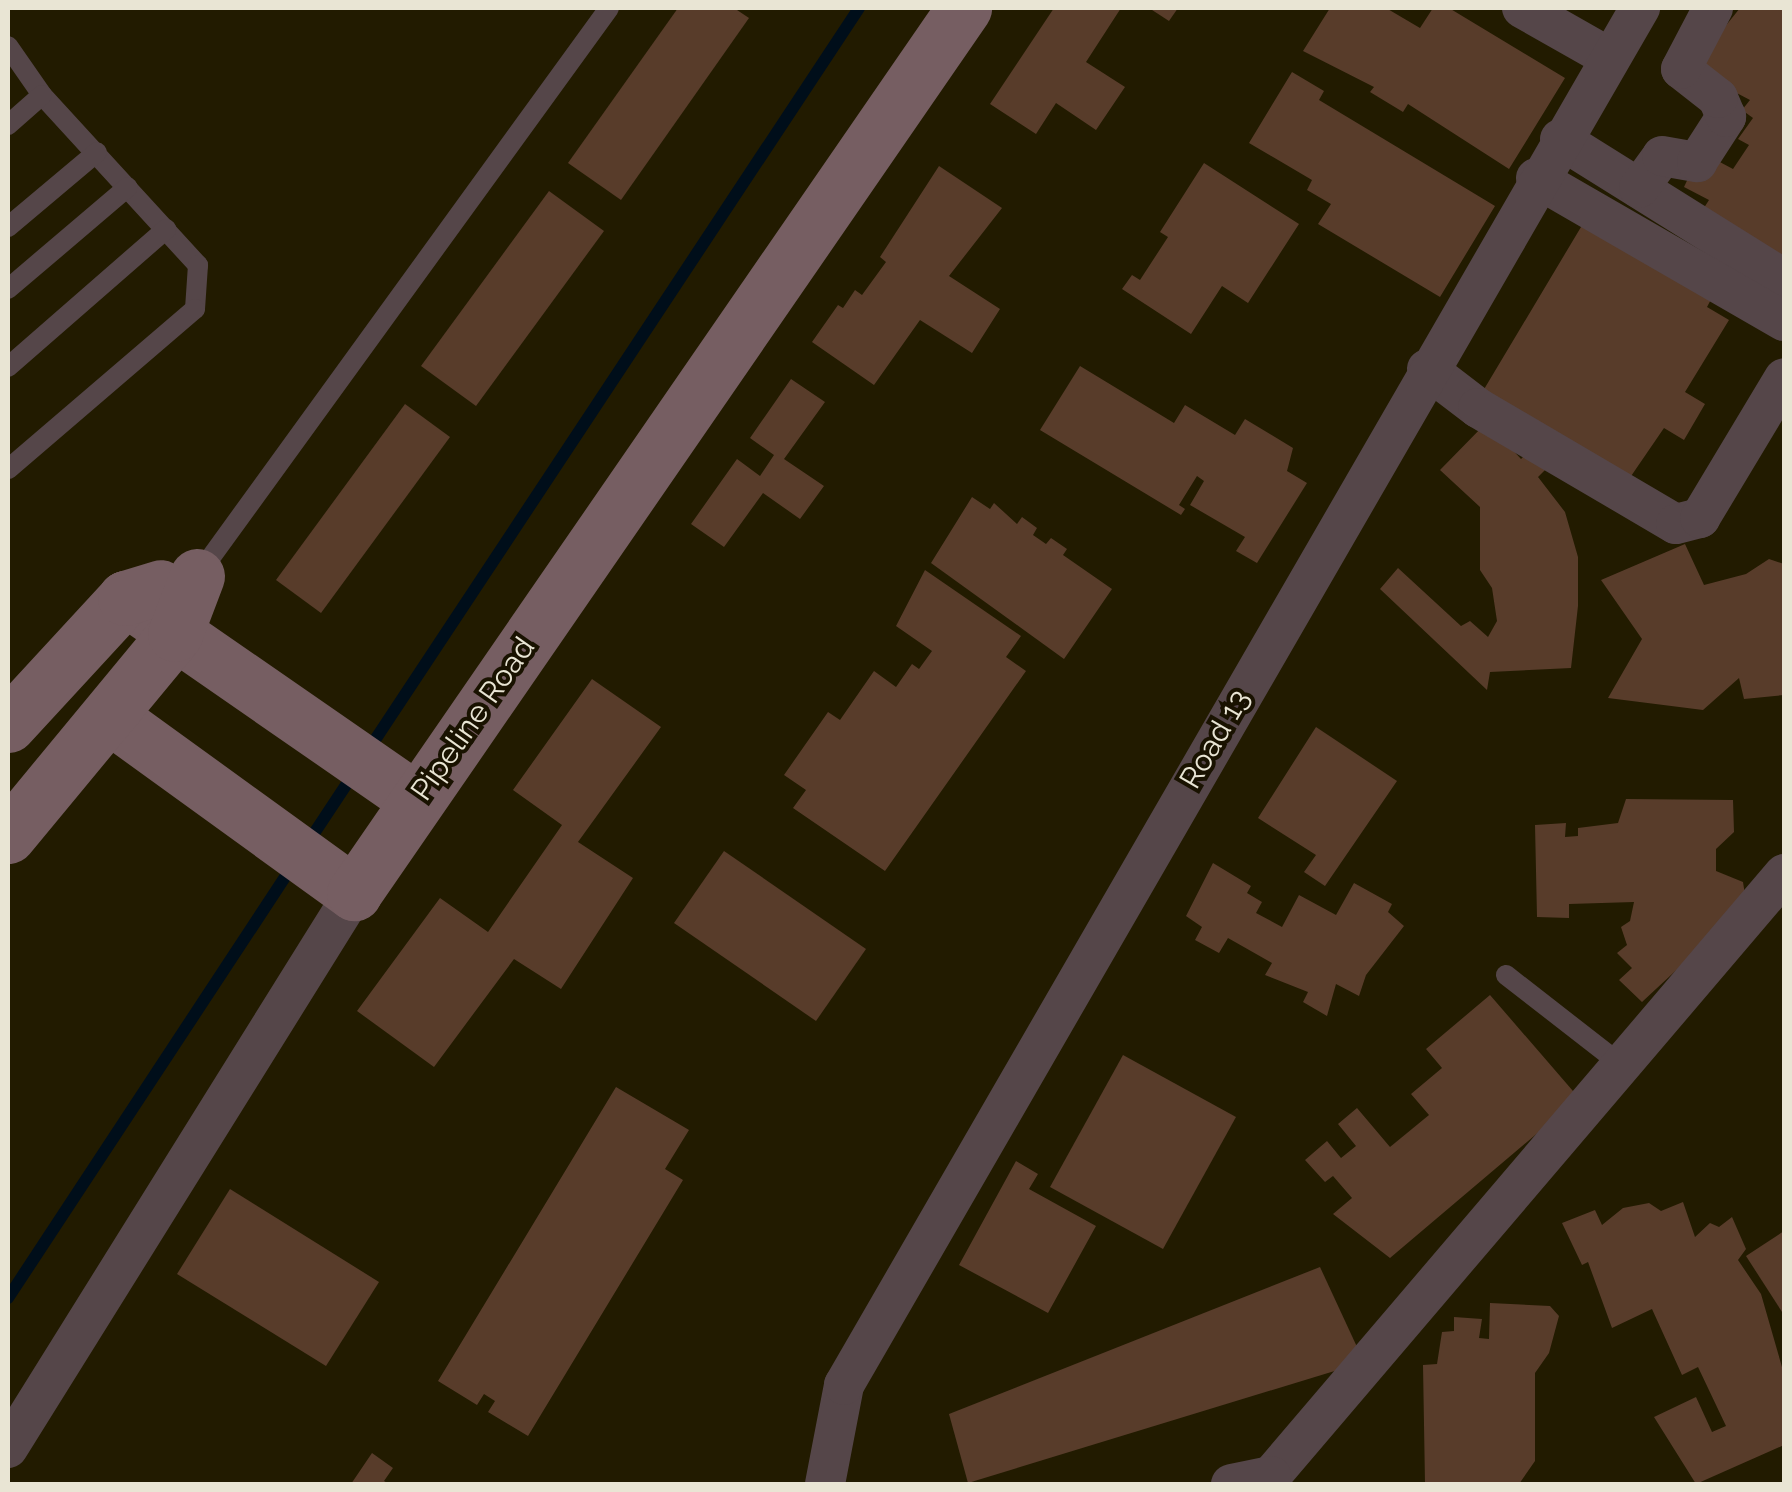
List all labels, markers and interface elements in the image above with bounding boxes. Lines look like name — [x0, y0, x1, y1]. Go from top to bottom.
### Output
street label: Pipeline Road — [404, 631, 542, 807]
street label: Road 13 — [1172, 683, 1258, 795]

